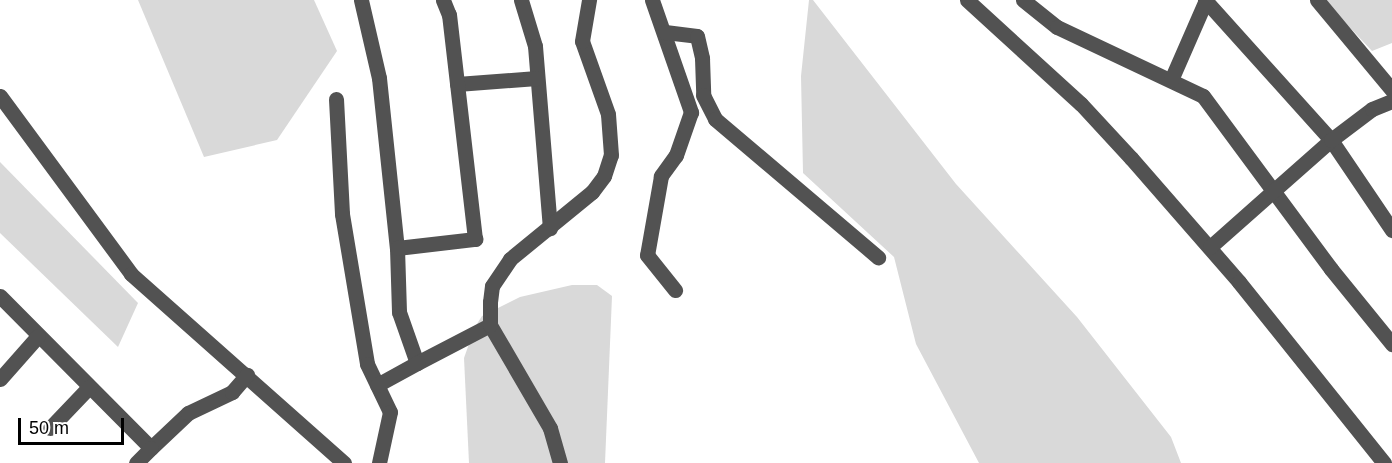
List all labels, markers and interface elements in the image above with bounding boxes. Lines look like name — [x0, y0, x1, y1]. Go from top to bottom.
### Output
scale bar — [21, 406, 128, 444]
text: 50 m — [29, 418, 69, 438]

